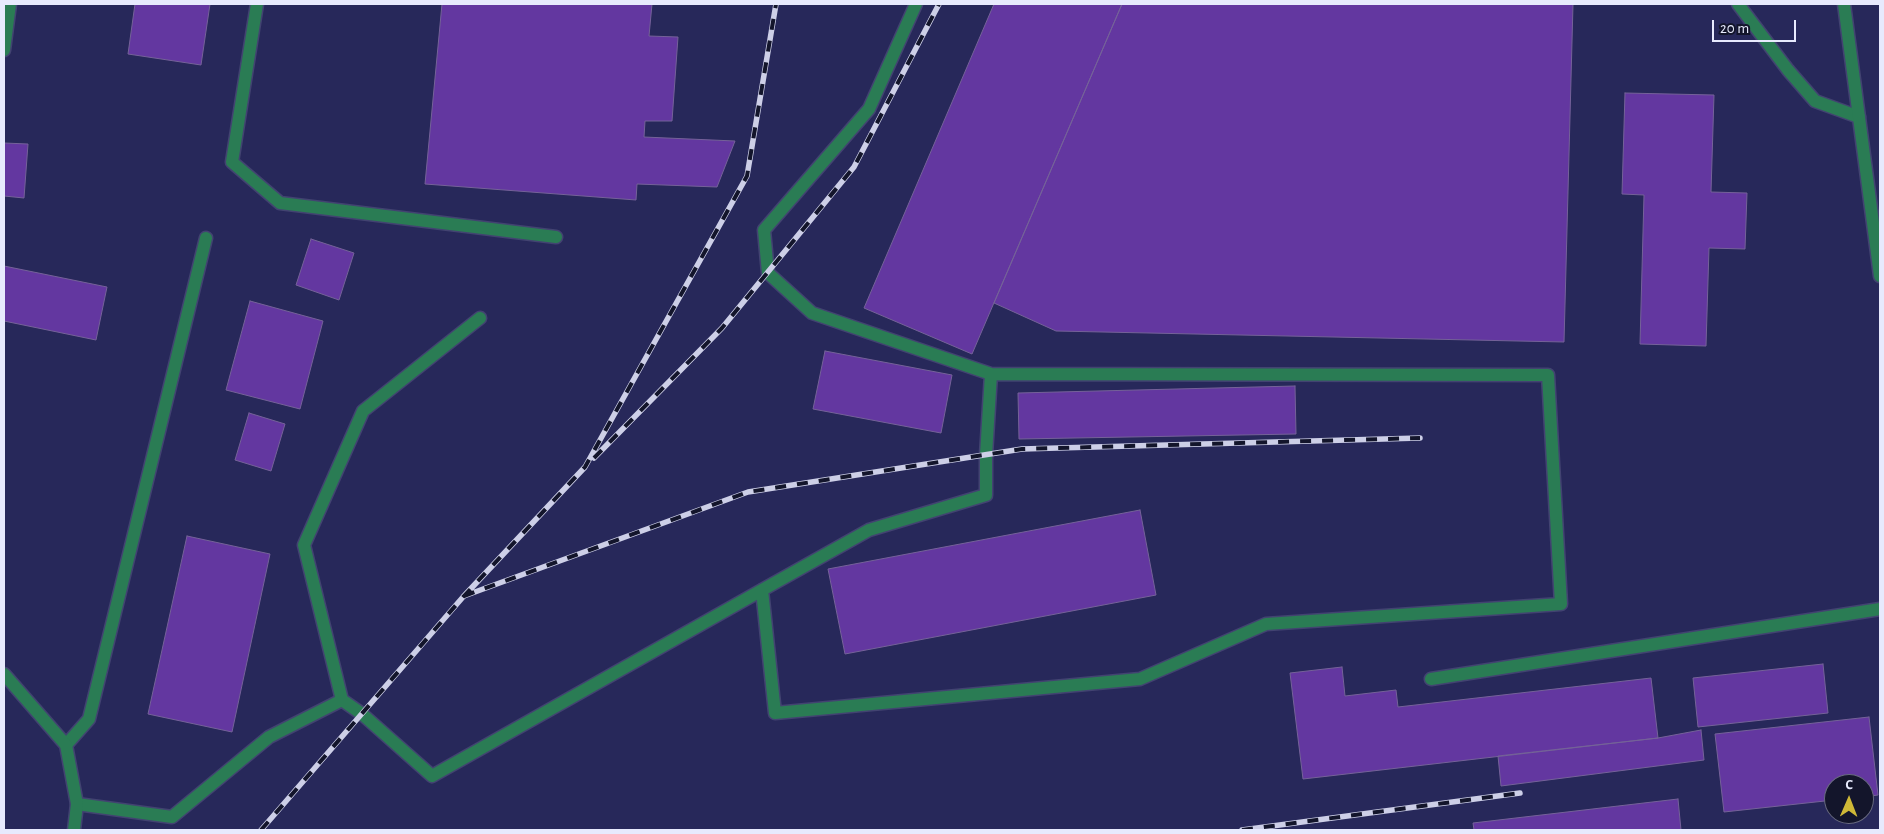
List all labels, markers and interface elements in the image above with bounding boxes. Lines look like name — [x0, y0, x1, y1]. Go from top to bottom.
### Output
scale bar — [1714, 10, 1798, 42]
text: 20 m — [1720, 21, 1749, 36]
north arrow — [1824, 774, 1874, 824]
text: С — [1845, 778, 1853, 792]

